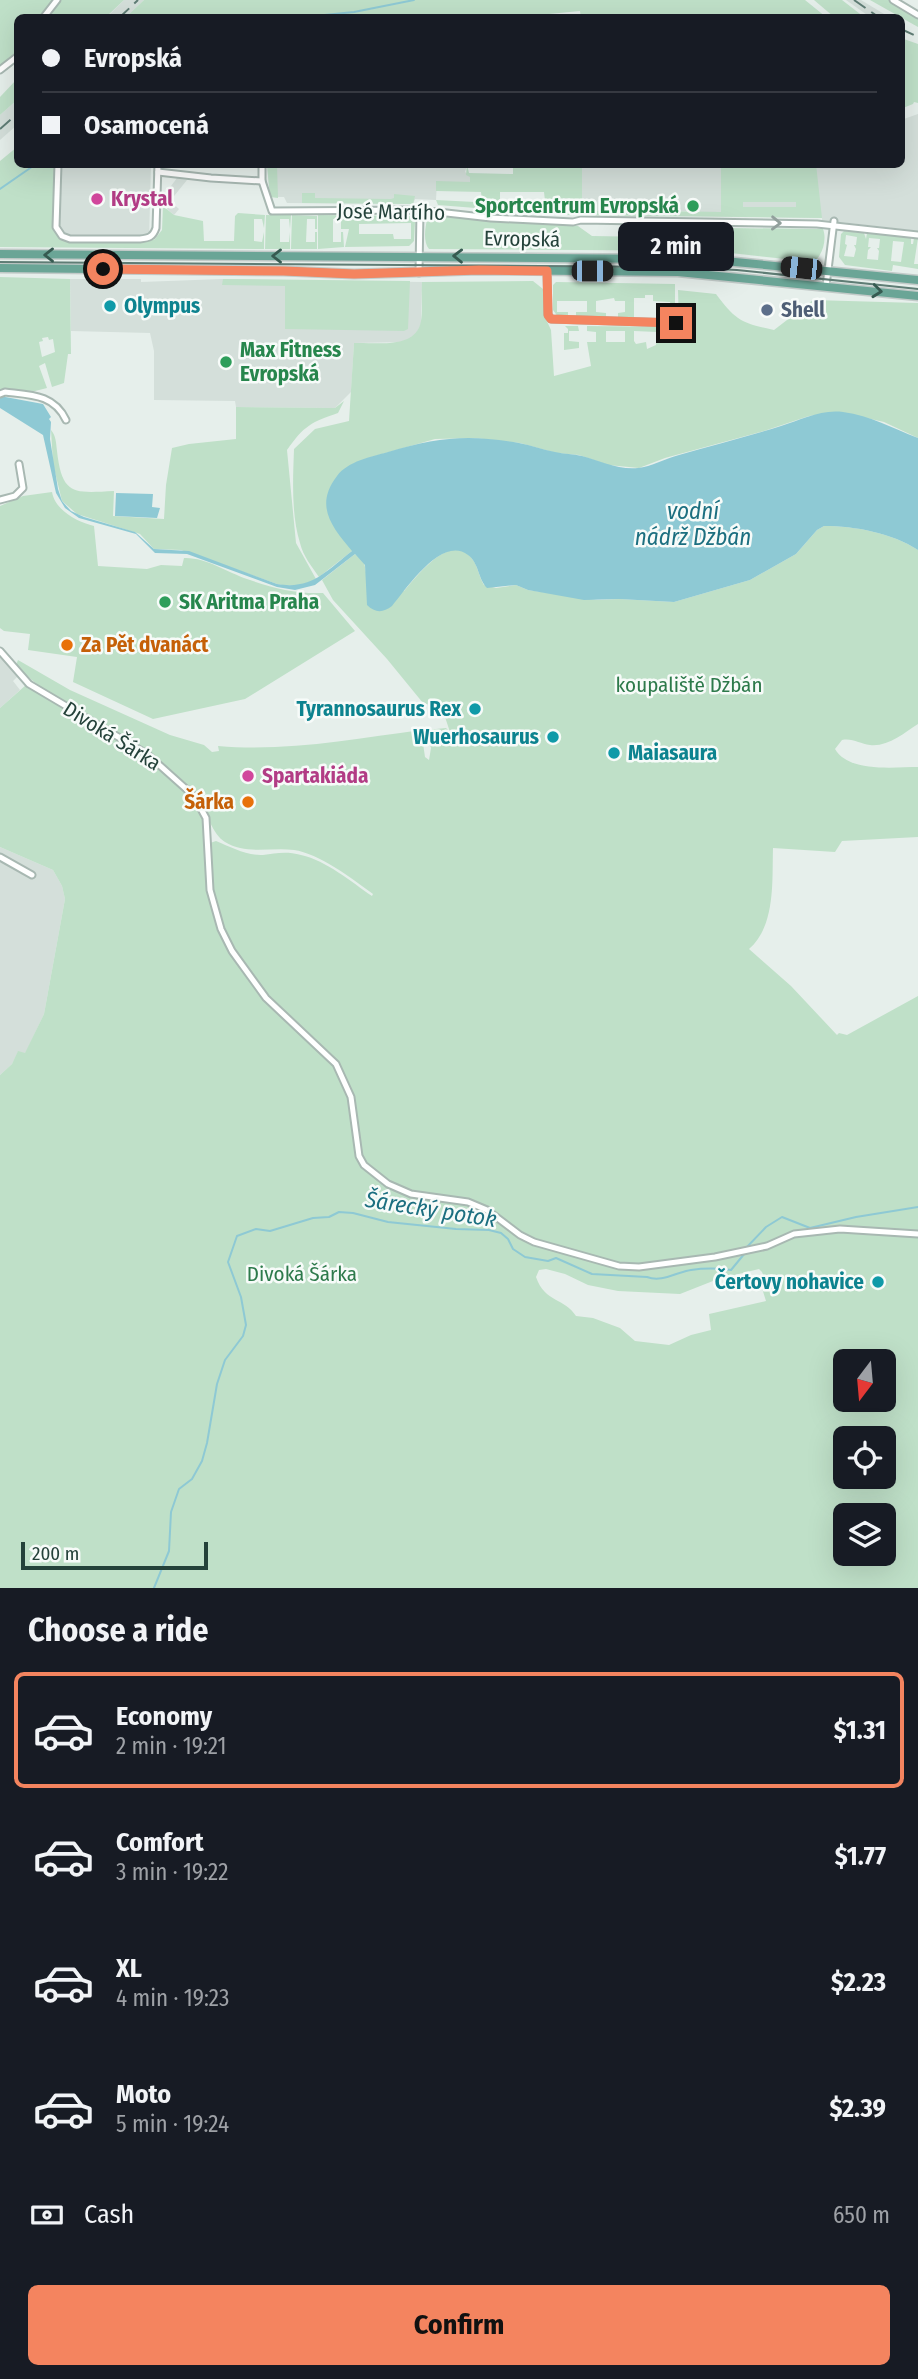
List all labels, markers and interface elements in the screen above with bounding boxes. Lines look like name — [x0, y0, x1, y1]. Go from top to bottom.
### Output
text: Evropská — [84, 43, 182, 74]
text: Osamocená — [84, 110, 209, 141]
place label: Krystal — [111, 186, 173, 212]
marker: Krystal — [89, 191, 105, 207]
place label: Sportcentrum Evropská — [475, 193, 679, 219]
street label: José Martího — [337, 198, 445, 226]
marker: Sportcentrum Evropská — [685, 198, 701, 214]
one-way arrow — [772, 215, 782, 231]
callout: 2 min — [618, 222, 734, 270]
street label: Evropská — [484, 225, 560, 253]
text: 2 min — [651, 232, 702, 260]
one-way arrow — [43, 247, 54, 263]
one-way arrow — [271, 248, 281, 264]
one-way arrow — [452, 248, 462, 264]
route start — [87, 253, 119, 285]
car — [780, 255, 823, 281]
car — [572, 261, 614, 282]
one-way arrow — [871, 284, 883, 299]
place label: Olympus — [124, 293, 200, 319]
place label: Shell — [781, 297, 825, 323]
marker: Olympus — [102, 298, 118, 314]
marker: Shell — [759, 302, 775, 318]
route end — [660, 307, 692, 339]
place label: Max Fitness Evropská — [240, 337, 341, 387]
marker: Max Fitness Evropská — [218, 354, 234, 370]
water label: vodní nádrž Džbán — [635, 497, 751, 551]
place label: SK Aritma Praha — [179, 589, 319, 615]
marker: SK Aritma Praha — [157, 594, 173, 610]
place label: Za Pět dvanáct — [81, 632, 209, 658]
marker: Za Pět dvanáct — [59, 637, 75, 653]
park label: koupaliště Džbán — [616, 672, 762, 698]
street label: Divoká Šárka — [58, 696, 166, 776]
place label: Tyrannosaurus Rex — [297, 696, 462, 722]
marker: Tyrannosaurus Rex — [467, 701, 483, 717]
place label: Wuerhosaurus — [413, 724, 539, 750]
marker: Wuerhosaurus — [545, 729, 561, 745]
place label: Maiasaura — [628, 740, 717, 766]
marker: Maiasaura — [606, 745, 622, 761]
place label: Spartakiáda — [262, 763, 368, 789]
marker: Spartakiáda — [240, 768, 256, 784]
place label: Šárka — [184, 787, 234, 815]
marker: Šárka — [240, 794, 256, 810]
water label: Šárecký potok — [362, 1184, 499, 1233]
park label: Divoká Šárka — [247, 1261, 357, 1287]
place label: Čertovy nohavice — [715, 1267, 864, 1295]
marker: Čertovy nohavice — [870, 1274, 886, 1290]
north arrow — [833, 1349, 896, 1412]
map controls — [833, 1349, 896, 1566]
button: locate — [833, 1426, 896, 1489]
button: layers — [833, 1503, 896, 1566]
scale bar — [21, 1539, 208, 1571]
text: 200 m — [32, 1542, 79, 1565]
text: Choose a ride — [28, 1611, 209, 1649]
icon: car — [32, 1699, 95, 1762]
text: Economy — [116, 1701, 212, 1732]
text: $1.31 — [834, 1715, 886, 1746]
text: 2 min · 19:21 — [116, 1732, 226, 1760]
icon: car — [32, 1825, 95, 1888]
text: Comfort — [116, 1827, 204, 1858]
text: $1.77 — [835, 1841, 886, 1872]
text: 3 min · 19:22 — [116, 1858, 228, 1886]
icon: car — [32, 1951, 95, 2014]
text: XL — [116, 1953, 142, 1984]
text: $2.23 — [831, 1967, 886, 1998]
text: 4 min · 19:23 — [116, 1984, 229, 2012]
icon: car — [32, 2077, 95, 2140]
text: Moto — [116, 2079, 171, 2110]
text: $2.39 — [829, 2093, 886, 2124]
text: 5 min · 19:24 — [116, 2110, 229, 2138]
icon: cash — [28, 2196, 66, 2234]
text: Cash — [84, 2199, 134, 2230]
text: 650 m — [833, 2201, 890, 2229]
button: Confirm — [28, 2285, 890, 2365]

